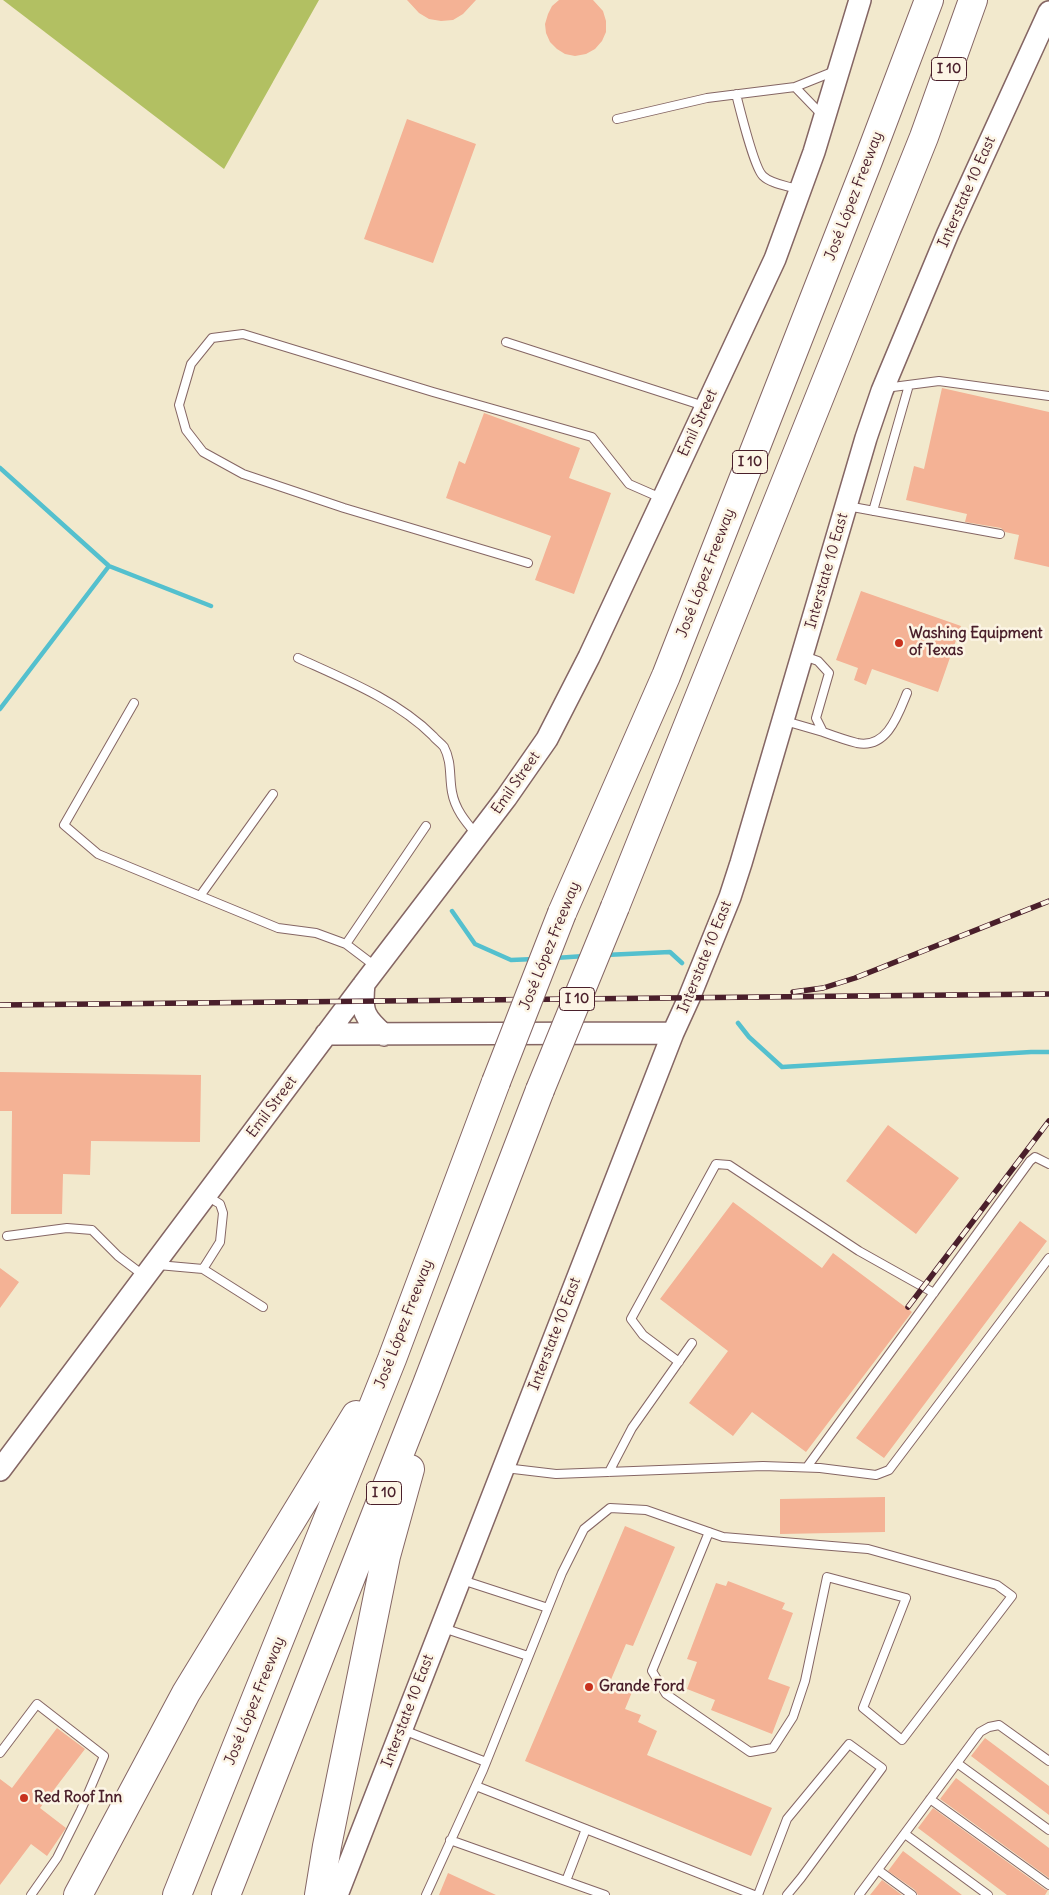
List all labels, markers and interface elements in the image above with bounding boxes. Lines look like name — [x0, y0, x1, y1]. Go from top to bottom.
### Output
road number: I 10 — [932, 58, 966, 80]
street label: José López Freeway — [821, 129, 887, 263]
street label: Interstate 10 East — [934, 134, 1000, 250]
street label: Emil Street — [675, 386, 721, 460]
road number: I 10 — [732, 451, 768, 474]
street label: José López Freeway — [673, 506, 739, 640]
street label: Interstate 10 East — [802, 511, 852, 631]
place label: Washing Equipment of Texas — [909, 625, 1043, 660]
marker: Washing Equipment of Texas — [893, 637, 905, 649]
street label: Emil Street — [488, 748, 544, 818]
street label: José López Freeway — [516, 879, 584, 1013]
street label: Interstate 10 East — [674, 898, 736, 1016]
road number: I 10 — [560, 988, 594, 1011]
street label: Emil Street — [243, 1073, 301, 1141]
street label: José López Freeway — [371, 1257, 437, 1391]
street label: Interstate 10 East — [525, 1275, 585, 1393]
road number: I 10 — [366, 1482, 402, 1505]
street label: José López Freeway — [221, 1634, 289, 1768]
street label: Interstate 10 East — [378, 1652, 438, 1770]
place label: Grande Ford — [599, 1678, 684, 1696]
marker: Grande Ford — [583, 1681, 595, 1693]
place label: Red Roof Inn — [34, 1789, 122, 1807]
marker: Red Roof Inn — [18, 1792, 30, 1804]

